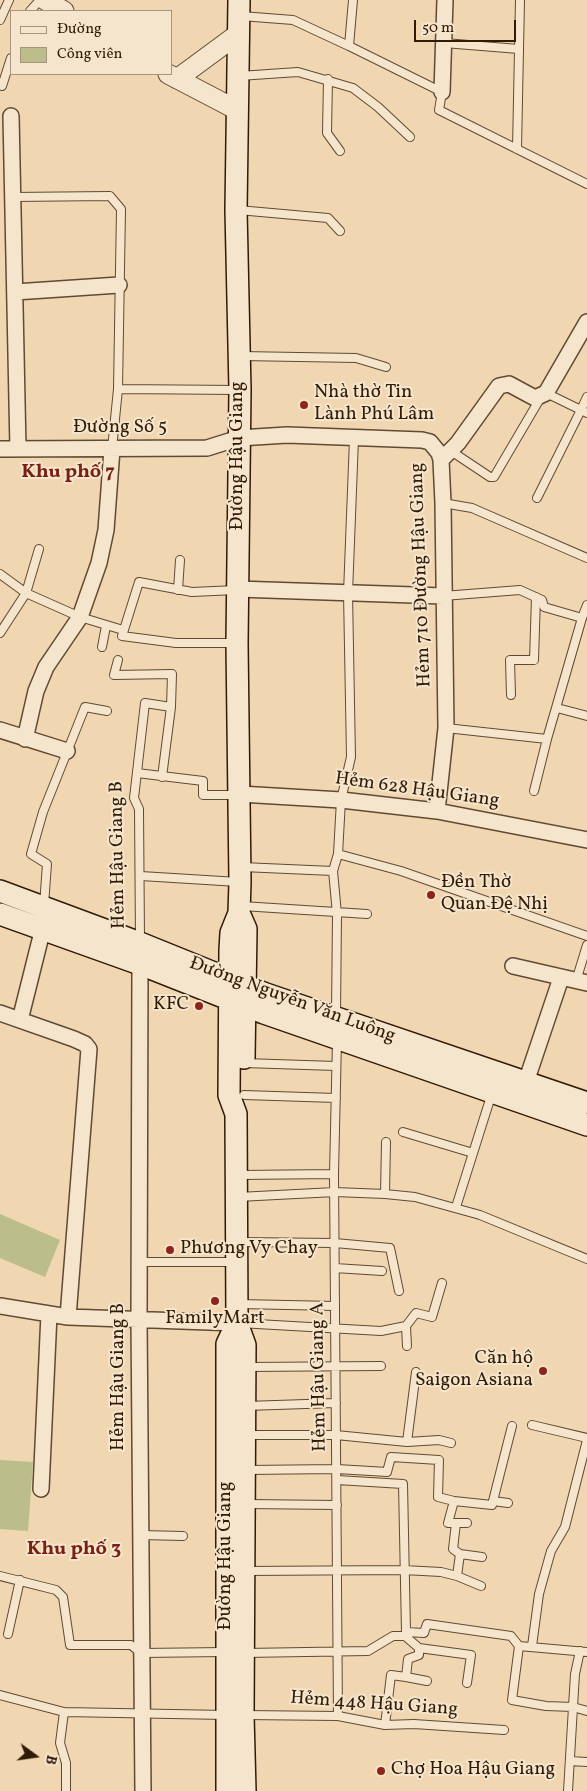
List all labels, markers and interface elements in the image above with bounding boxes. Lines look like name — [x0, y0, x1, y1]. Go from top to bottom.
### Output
legend — [10, 10, 172, 75]
scale bar — [417, 10, 520, 42]
text: 50 m — [422, 18, 454, 39]
text: Đường — [57, 19, 102, 40]
text: Công viên — [57, 44, 122, 65]
street label: Đường Hậu Giang — [228, 382, 250, 530]
place label: Nhà thờ Tin Lành Phú Lâm — [314, 383, 434, 427]
marker: Nhà thờ Tin Lành Phú Lâm — [298, 399, 310, 411]
street label: Đường Số 5 — [73, 418, 167, 440]
district label: Khu phố 7 — [21, 461, 115, 485]
street label: Hẻm 710 Đường Hậu Giang — [407, 462, 437, 688]
street label: Hẻm 628 Hậu Giang — [333, 768, 501, 814]
street label: Hẻm Hậu Giang B — [106, 781, 132, 929]
place label: Đền Thờ Quan Đệ Nhị — [441, 873, 548, 917]
marker: Đền Thờ Quan Đệ Nhị — [425, 889, 437, 901]
street label: Đường Nguyễn Văn Luông — [186, 953, 398, 1049]
place label: KFC — [153, 995, 189, 1017]
marker: KFC — [193, 1000, 205, 1012]
place label: Phương Vy Chay — [180, 1239, 318, 1261]
marker: Phương Vy Chay — [164, 1244, 176, 1256]
marker: FamilyMart — [209, 1295, 221, 1307]
street label: Hẻm Hậu Giang A — [307, 1302, 333, 1452]
street label: Hẻm Hậu Giang B — [109, 1303, 131, 1451]
place label: FamilyMart — [165, 1309, 265, 1331]
place label: Căn hộ Saigon Asiana — [415, 1349, 533, 1393]
marker: Căn hộ Saigon Asiana — [537, 1365, 549, 1377]
street label: Đường Hậu Giang — [216, 1482, 238, 1630]
district label: Khu phố 3 — [27, 1538, 121, 1562]
street label: Hẻm 448 Hậu Giang — [289, 1688, 459, 1722]
north arrow — [10, 1731, 60, 1781]
text: B — [40, 1753, 60, 1767]
place label: Chợ Hoa Hậu Giang — [391, 1760, 555, 1782]
marker: Chợ Hoa Hậu Giang — [375, 1765, 387, 1777]

